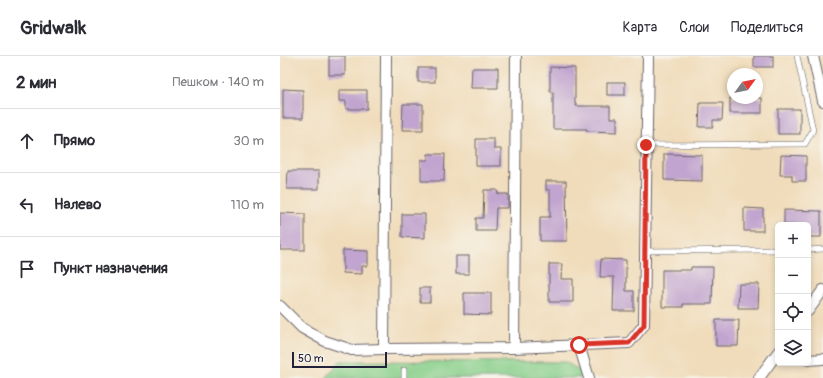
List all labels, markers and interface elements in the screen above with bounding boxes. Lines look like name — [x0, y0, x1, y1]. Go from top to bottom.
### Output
text: Gridwalk — [20, 16, 86, 40]
text: Карта — [623, 19, 657, 36]
text: Слои — [679, 19, 709, 36]
text: Поделиться — [731, 19, 803, 36]
north arrow — [727, 68, 763, 104]
text: 2 мин — [16, 72, 56, 93]
text: Пешком · 140 m — [173, 74, 264, 90]
icon: ahead — [16, 130, 38, 152]
text: Прямо — [54, 131, 95, 150]
text: 30 m — [234, 133, 264, 149]
route end — [637, 136, 655, 154]
icon: left — [16, 194, 38, 216]
text: Налево — [54, 195, 101, 214]
text: 110 m — [231, 197, 264, 213]
map controls — [775, 222, 811, 366]
button: + — [775, 222, 811, 258]
icon: arrive — [16, 258, 38, 280]
button: − — [775, 258, 811, 294]
text: Пункт назначения — [54, 259, 168, 278]
button: locate — [775, 294, 811, 330]
button: layers — [775, 330, 811, 366]
route start — [570, 336, 588, 354]
scale bar — [292, 350, 387, 369]
text: 50 m — [298, 352, 324, 365]

